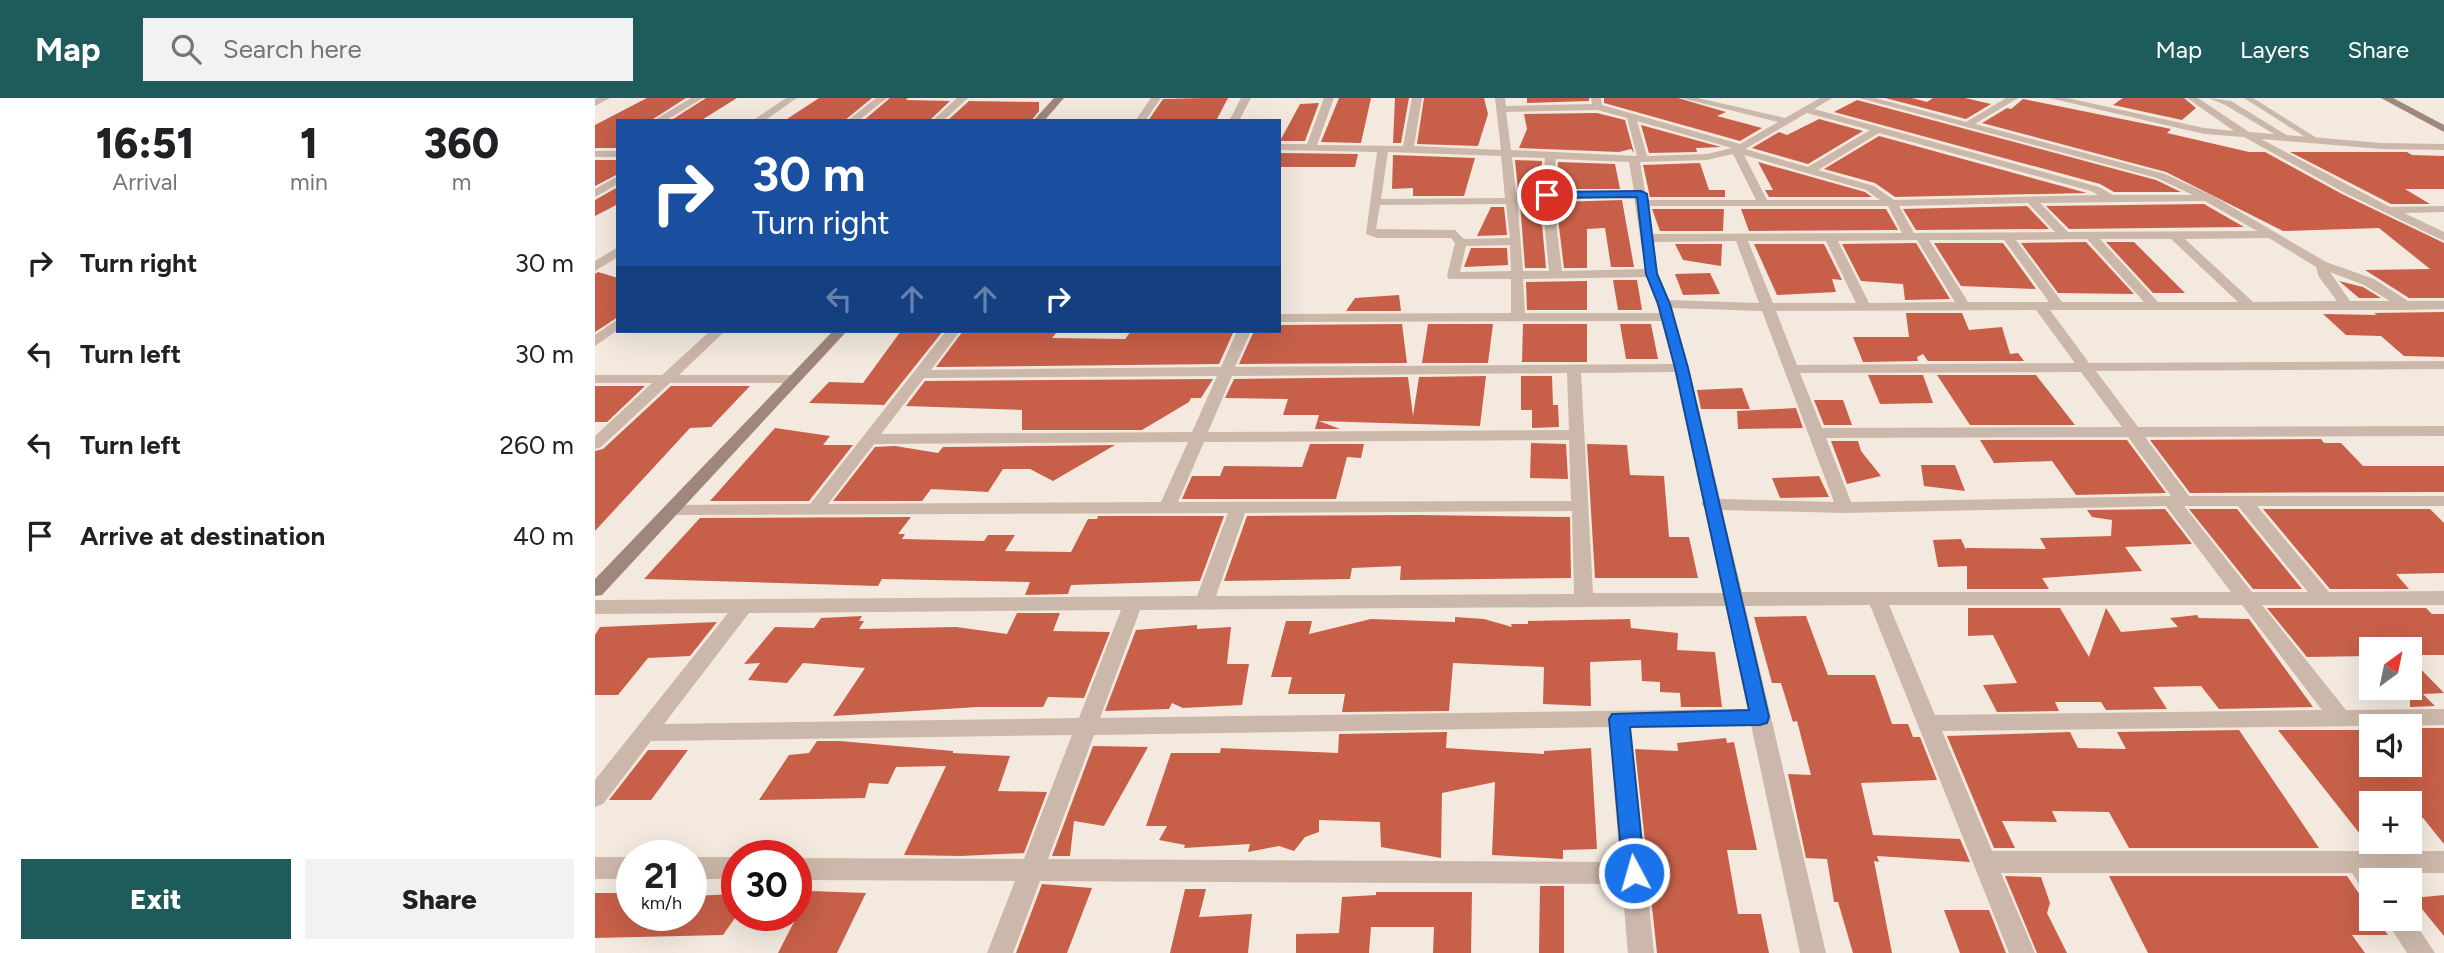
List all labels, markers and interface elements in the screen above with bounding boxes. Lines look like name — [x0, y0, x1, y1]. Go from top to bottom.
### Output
search box — [143, 18, 633, 81]
text: Map — [35, 30, 101, 69]
icon: search — [167, 30, 205, 68]
text: Search here — [223, 33, 362, 65]
text: Map — [2155, 35, 2202, 64]
text: Layers — [2240, 35, 2309, 64]
text: Share — [2347, 35, 2409, 64]
text: 16:51 — [96, 118, 194, 169]
text: 1 — [300, 118, 318, 169]
text: 360 — [424, 118, 499, 169]
text: 30 m — [752, 144, 865, 203]
icon: right — [637, 147, 728, 238]
pin — [1517, 165, 1577, 225]
text: Arrival — [113, 168, 178, 196]
text: min — [290, 168, 328, 196]
text: m — [452, 168, 471, 196]
icon: arrive — [1528, 176, 1566, 214]
text: Turn right — [752, 204, 890, 242]
icon: right — [21, 244, 59, 282]
text: Turn right — [80, 247, 197, 279]
text: 30 m — [515, 247, 574, 279]
icon: left — [820, 280, 858, 318]
icon: ahead — [893, 280, 931, 318]
icon: ahead — [966, 280, 1004, 318]
icon: right — [1039, 280, 1077, 318]
icon: left — [21, 335, 59, 373]
text: Turn left — [80, 338, 181, 370]
text: 30 m — [515, 338, 574, 370]
icon: left — [21, 426, 59, 464]
text: Turn left — [80, 429, 181, 461]
text: 260 m — [500, 429, 574, 461]
icon: arrive — [21, 517, 59, 555]
text: Arrive at destination — [80, 520, 325, 552]
text: 40 m — [513, 520, 574, 552]
north arrow — [2359, 637, 2422, 700]
map controls — [2359, 637, 2422, 931]
button: sound — [2359, 714, 2422, 777]
button: + — [2359, 791, 2422, 854]
position arrow — [1597, 836, 1671, 910]
speed limit sign: 30 — [721, 840, 812, 931]
text: 21 — [644, 855, 679, 897]
button: Exit — [21, 859, 291, 939]
button: Share — [305, 859, 574, 939]
button: − — [2359, 868, 2422, 931]
text: km/h — [641, 892, 682, 914]

